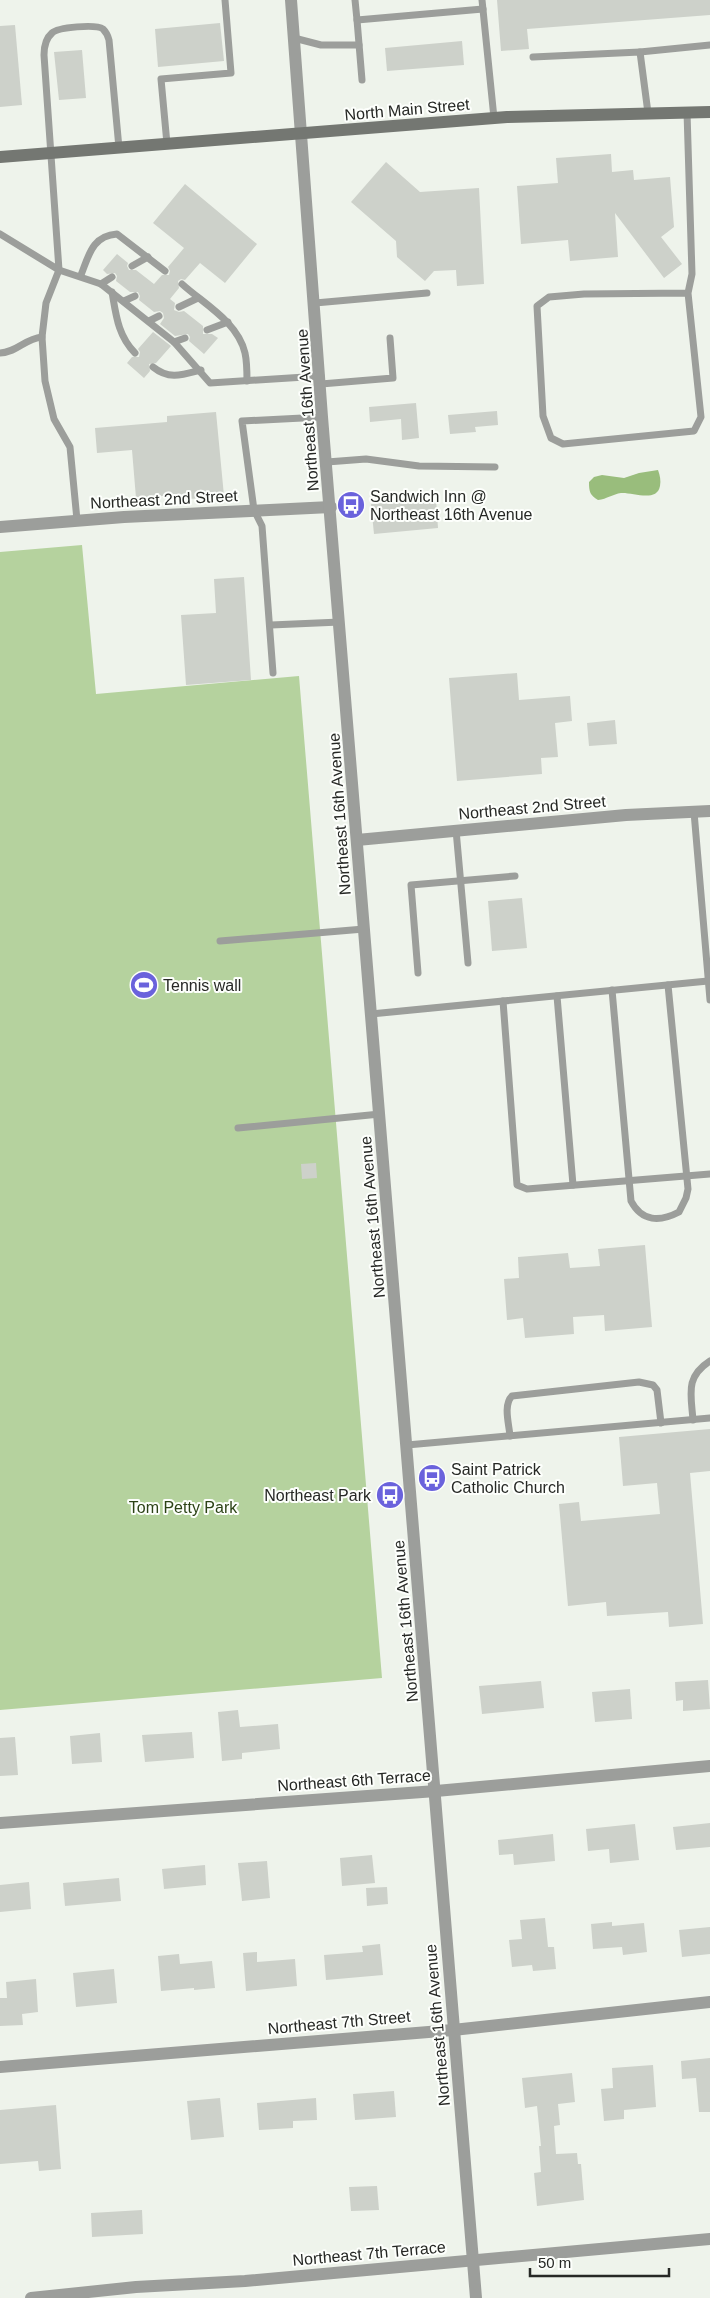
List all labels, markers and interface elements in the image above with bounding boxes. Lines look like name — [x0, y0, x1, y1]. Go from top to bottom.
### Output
street label: North Main Street — [344, 96, 471, 123]
street label: Northeast 16th Avenue — [293, 328, 322, 492]
street label: Northeast 2nd Street — [90, 487, 239, 512]
place label: Sandwich Inn @ Northeast 16th Avenue — [370, 488, 533, 523]
bus stop icon: Sandwich Inn @ Northeast 16th Avenue — [336, 490, 366, 520]
street label: Northeast 16th Avenue — [325, 732, 354, 896]
street label: Northeast 2nd Street — [458, 793, 607, 822]
sports icon: Tennis wall — [129, 970, 159, 1000]
place label: Tennis wall — [163, 977, 241, 994]
street label: Northeast 16th Avenue — [357, 1135, 388, 1299]
place label: Saint Patrick Catholic Church — [451, 1461, 565, 1496]
bus stop icon: Saint Patrick Catholic Church — [417, 1463, 447, 1493]
bus stop icon: Northeast Park — [375, 1480, 405, 1510]
place label: Northeast Park — [264, 1487, 372, 1504]
park label: Tom Petty Park — [129, 1499, 238, 1516]
street label: Northeast 16th Avenue — [390, 1539, 421, 1703]
street label: Northeast 6th Terrace — [277, 1767, 431, 1794]
street label: Northeast 16th Avenue — [422, 1943, 453, 2107]
street label: Northeast 7th Street — [267, 2008, 412, 2037]
street label: Northeast 7th Terrace — [292, 2238, 446, 2269]
scale bar — [530, 2246, 669, 2278]
text: 50 m — [538, 2254, 571, 2271]

